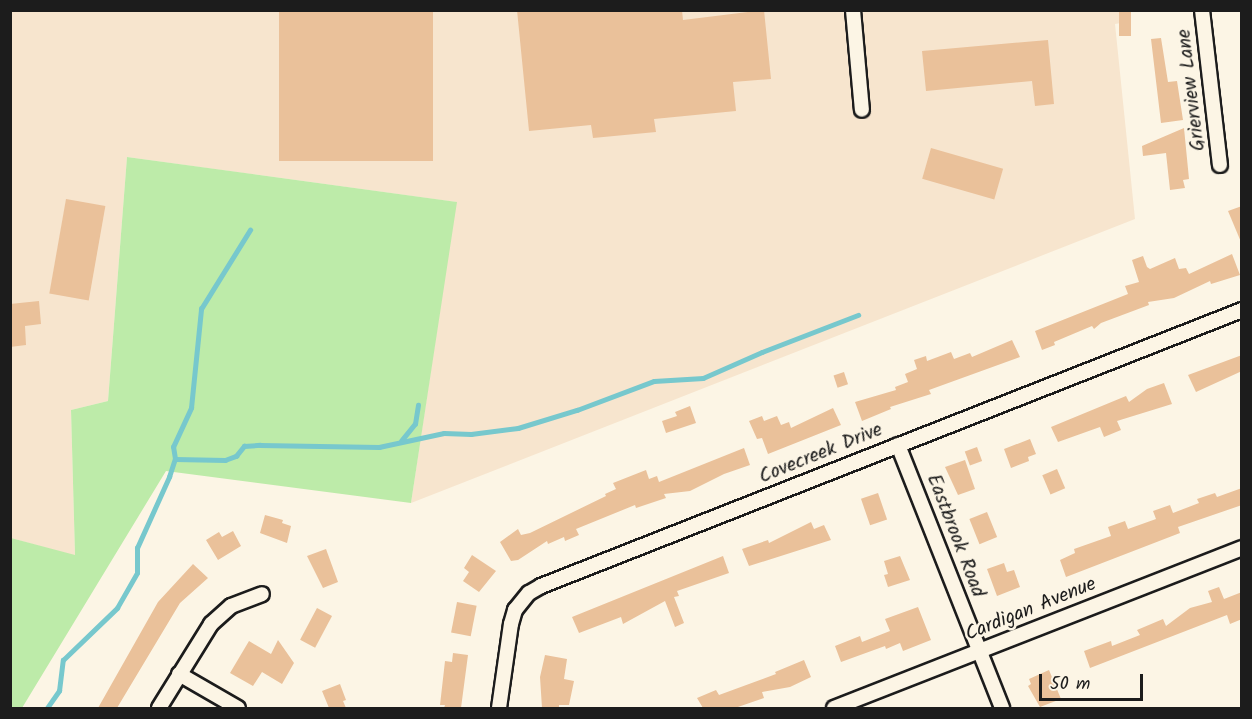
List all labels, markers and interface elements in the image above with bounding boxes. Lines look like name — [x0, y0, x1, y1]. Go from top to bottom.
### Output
street label: Grierview Lane — [1173, 28, 1211, 152]
street label: Covecreek Drive — [756, 418, 886, 490]
street label: Eastbrook Road — [920, 471, 990, 601]
street label: Cardigan Avenue — [962, 573, 1100, 647]
scale bar — [1042, 662, 1146, 700]
text: 50 m — [1050, 670, 1090, 699]

